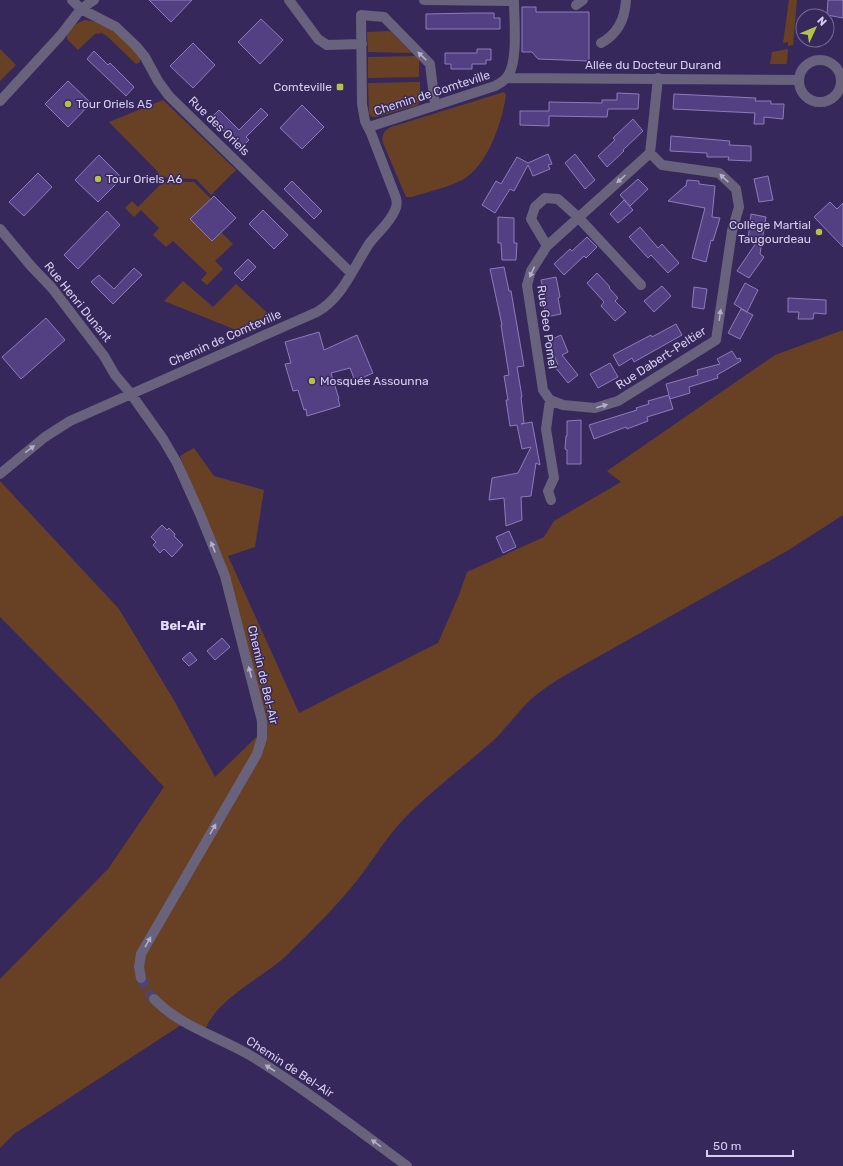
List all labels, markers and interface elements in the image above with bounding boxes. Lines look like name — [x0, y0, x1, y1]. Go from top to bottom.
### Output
north arrow — [795, 8, 835, 48]
text: N — [814, 14, 829, 29]
one-way arrow — [417, 51, 427, 60]
street label: Allée du Docteur Durand — [585, 58, 721, 72]
street label: Chemin de Comteville — [372, 68, 492, 118]
place label: Comteville — [273, 80, 332, 94]
marker: Comteville — [335, 82, 345, 92]
street label: Rue des Oriels — [186, 94, 252, 158]
place label: Tour Oriels A5 — [76, 97, 152, 111]
marker: Tour Oriels A5 — [63, 99, 73, 109]
place label: Tour Oriels A6 — [106, 172, 182, 186]
marker: Tour Oriels A6 — [93, 174, 103, 184]
one-way arrow — [615, 174, 626, 183]
one-way arrow — [720, 174, 729, 183]
place label: Collège Martial Taugourdeau — [729, 218, 811, 246]
marker: Collège Martial Taugourdeau — [814, 227, 824, 237]
street label: Rue Henri Dunant — [41, 259, 115, 345]
one-way arrow — [529, 266, 535, 277]
street label: Rue Geo Pomel — [534, 284, 560, 370]
street label: Chemin de Comteville — [167, 307, 284, 369]
one-way arrow — [717, 309, 723, 321]
street label: Rue Dabert-Peltier — [613, 323, 709, 392]
place label: Mosquée Assounna — [320, 374, 429, 388]
marker: Mosquée Assounna — [307, 376, 317, 386]
one-way arrow — [596, 403, 608, 409]
one-way arrow — [24, 444, 35, 453]
one-way arrow — [210, 541, 216, 553]
district label: Bel-Air — [160, 618, 206, 633]
street label: Chemin de Bel-Air — [245, 624, 281, 726]
one-way arrow — [247, 665, 253, 677]
one-way arrow — [209, 823, 216, 835]
one-way arrow — [144, 936, 151, 948]
street label: Chemin de Bel-Air — [244, 1034, 337, 1101]
one-way arrow — [264, 1064, 275, 1072]
scale bar — [707, 1132, 793, 1158]
one-way arrow — [370, 1139, 381, 1147]
text: 50 m — [713, 1139, 741, 1153]

